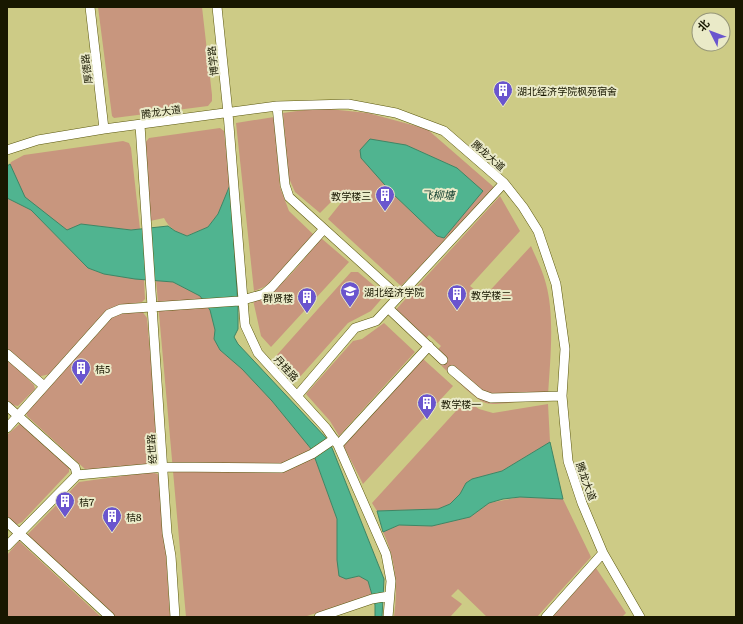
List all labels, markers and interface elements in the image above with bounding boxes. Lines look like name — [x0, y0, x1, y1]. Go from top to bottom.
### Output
north arrow — [691, 12, 731, 52]
text: 北 — [693, 15, 712, 34]
street label: 博学路 — [203, 45, 221, 77]
street label: 厚德路 — [77, 53, 95, 85]
building icon: 湖北经济学院枫苑宿舍 — [492, 79, 514, 107]
place label: 湖北经济学院枫苑宿舍 — [517, 83, 617, 98]
street label: 腾龙大道 — [140, 101, 182, 121]
street label: 腾龙大道 — [469, 136, 509, 174]
building icon: 教学楼三 — [374, 184, 396, 212]
water label: 飞柳塘 — [422, 186, 456, 202]
place label: 教学楼三 — [331, 188, 371, 203]
school or university icon: 湖北经济学院 — [339, 280, 361, 308]
building icon: 教学楼二 — [446, 283, 468, 311]
place label: 湖北经济学院 — [364, 284, 424, 299]
building icon: 群贤楼 — [296, 286, 318, 314]
place label: 教学楼二 — [471, 287, 511, 302]
place label: 群贤楼 — [263, 290, 293, 305]
street label: 丹桂路 — [271, 352, 303, 384]
building icon: 桔5 — [70, 357, 92, 385]
place label: 桔5 — [95, 361, 110, 376]
building icon: 教学楼一 — [416, 392, 438, 420]
place label: 教学楼一 — [441, 396, 481, 411]
street label: 经世路 — [142, 434, 160, 464]
street label: 腾龙大道 — [573, 460, 601, 502]
building icon: 桔7 — [54, 490, 76, 518]
place label: 桔7 — [79, 494, 94, 509]
building icon: 桔8 — [101, 505, 123, 533]
place label: 桔8 — [126, 509, 142, 524]

